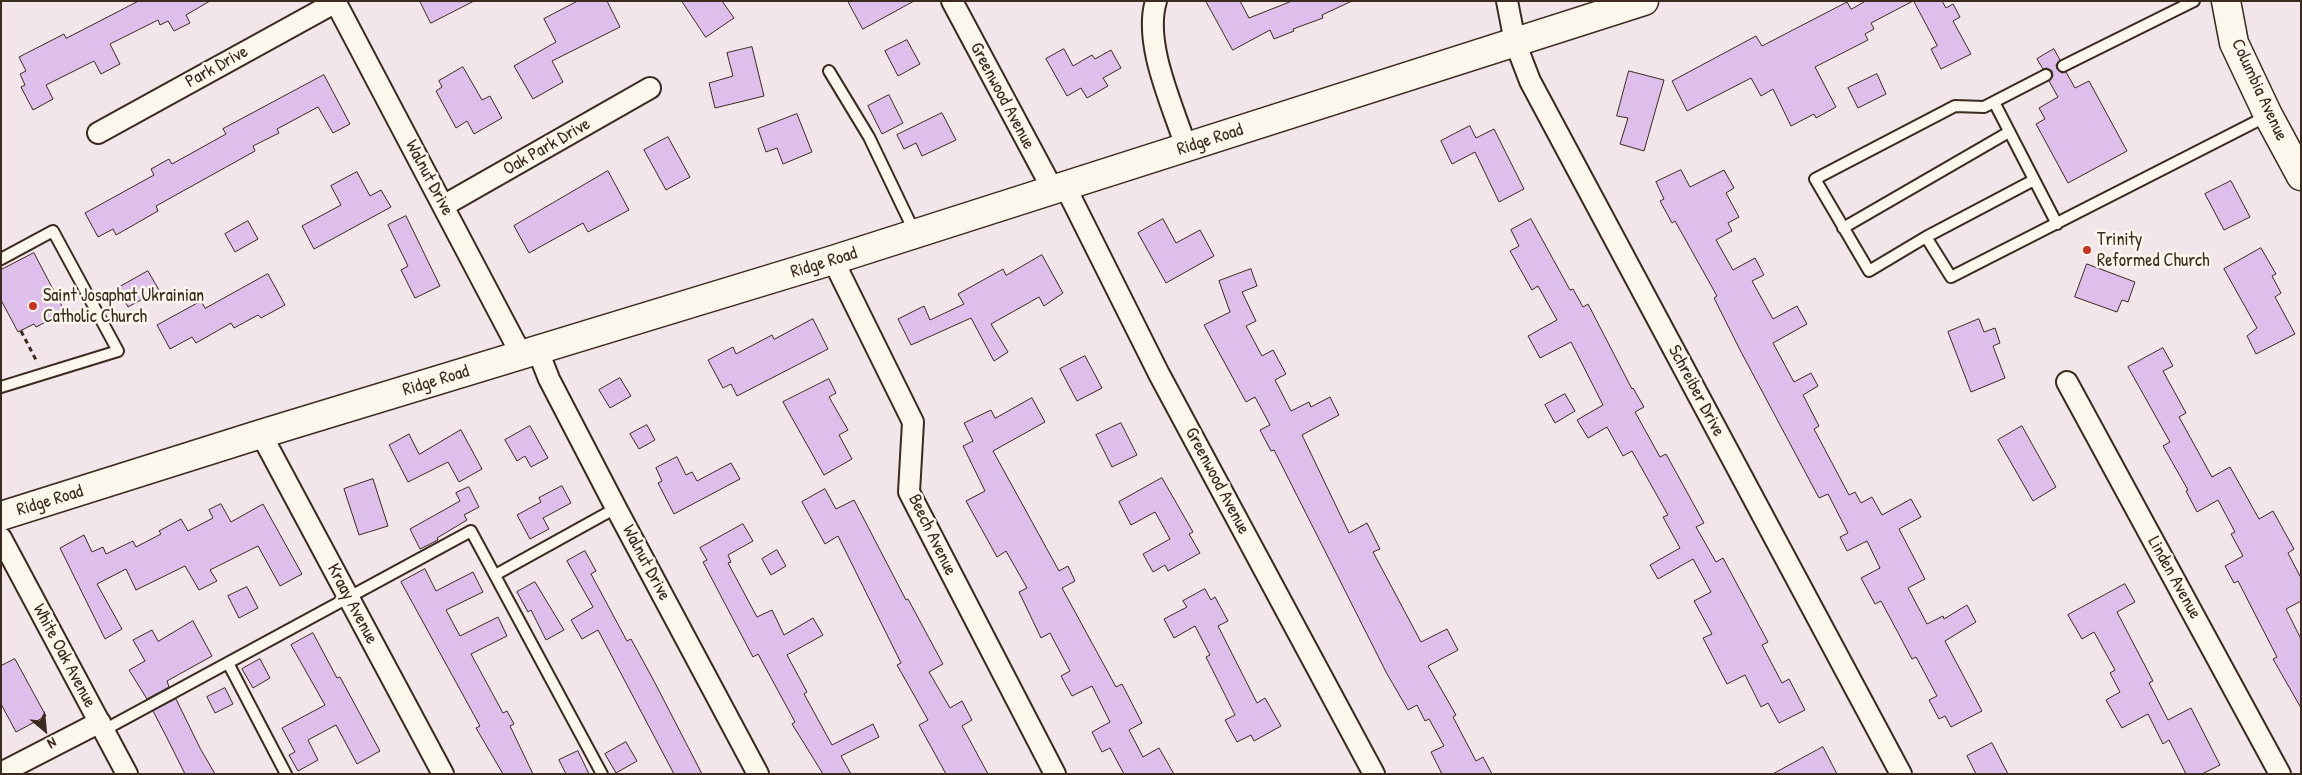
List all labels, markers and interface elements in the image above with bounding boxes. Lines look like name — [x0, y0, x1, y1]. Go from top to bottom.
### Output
street label: Columbia Avenue — [2226, 36, 2292, 144]
street label: Greenwood Avenue — [965, 39, 1039, 153]
street label: Park Drive — [182, 41, 252, 93]
street label: Oak Park Drive — [500, 113, 594, 181]
street label: Ridge Road — [1174, 119, 1246, 161]
street label: Walnut Drive — [400, 137, 458, 219]
place label: Trinity Reformed Church — [2097, 229, 2210, 272]
street label: Ridge Road — [788, 243, 860, 283]
marker: Trinity Reformed Church — [2081, 244, 2093, 256]
place label: Saint Josaphat Ukrainian Catholic Church — [43, 285, 204, 328]
marker: Saint Josaphat Ukrainian Catholic Church — [27, 300, 39, 312]
street label: Schreiber Drive — [1663, 342, 1729, 440]
street label: Ridge Road — [400, 361, 472, 401]
street label: Greenwood Avenue — [1180, 424, 1254, 538]
street label: Ridge Road — [14, 481, 86, 521]
street label: Beech Avenue — [903, 491, 961, 579]
street label: Walnut Drive — [617, 522, 675, 604]
street label: Linden Avenue — [2143, 533, 2205, 623]
street label: Kraay Avenue — [322, 560, 382, 648]
street label: White Oak Avenue — [28, 600, 100, 712]
north arrow — [20, 705, 70, 755]
text: N — [45, 734, 60, 754]

